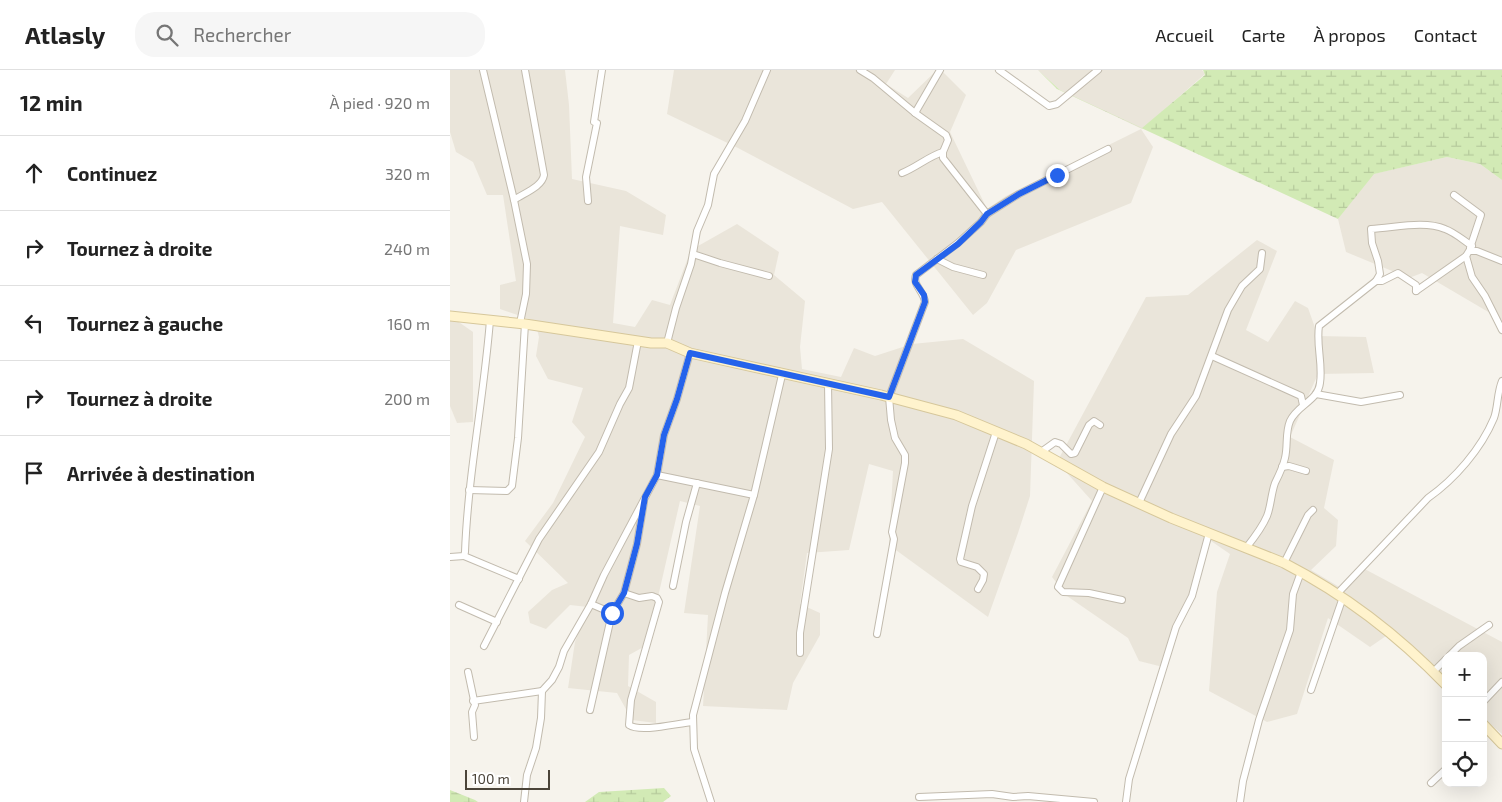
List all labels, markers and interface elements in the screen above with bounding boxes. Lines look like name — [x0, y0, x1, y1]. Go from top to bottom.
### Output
search box — [135, 12, 485, 57]
text: Atlasly — [25, 20, 105, 49]
icon: search — [153, 21, 181, 49]
text: Rechercher — [193, 23, 291, 46]
text: Accueil — [1155, 24, 1214, 46]
text: Carte — [1242, 24, 1285, 46]
text: À propos — [1313, 24, 1386, 46]
text: Contact — [1414, 24, 1477, 46]
text: 12 min — [20, 90, 83, 115]
text: À pied · 920 m — [330, 93, 430, 112]
icon: ahead — [20, 159, 48, 187]
text: Continuez — [67, 162, 157, 185]
text: 320 m — [385, 164, 430, 183]
route end — [1046, 164, 1069, 187]
icon: right — [20, 234, 48, 262]
text: Tournez à droite — [67, 237, 213, 260]
text: 240 m — [384, 239, 430, 258]
icon: left — [20, 309, 48, 337]
text: Tournez à gauche — [67, 312, 223, 335]
text: 160 m — [387, 314, 430, 333]
icon: right — [20, 384, 48, 412]
text: Tournez à droite — [67, 387, 213, 410]
text: 200 m — [384, 389, 430, 408]
icon: arrive — [20, 459, 48, 487]
text: Arrivée à destination — [67, 462, 255, 485]
route start — [601, 602, 624, 625]
map controls — [1442, 652, 1487, 787]
button: + — [1442, 652, 1487, 697]
button: − — [1442, 697, 1487, 742]
button: locate — [1442, 742, 1487, 787]
scale bar — [465, 767, 550, 790]
text: 100 m — [472, 770, 510, 787]

